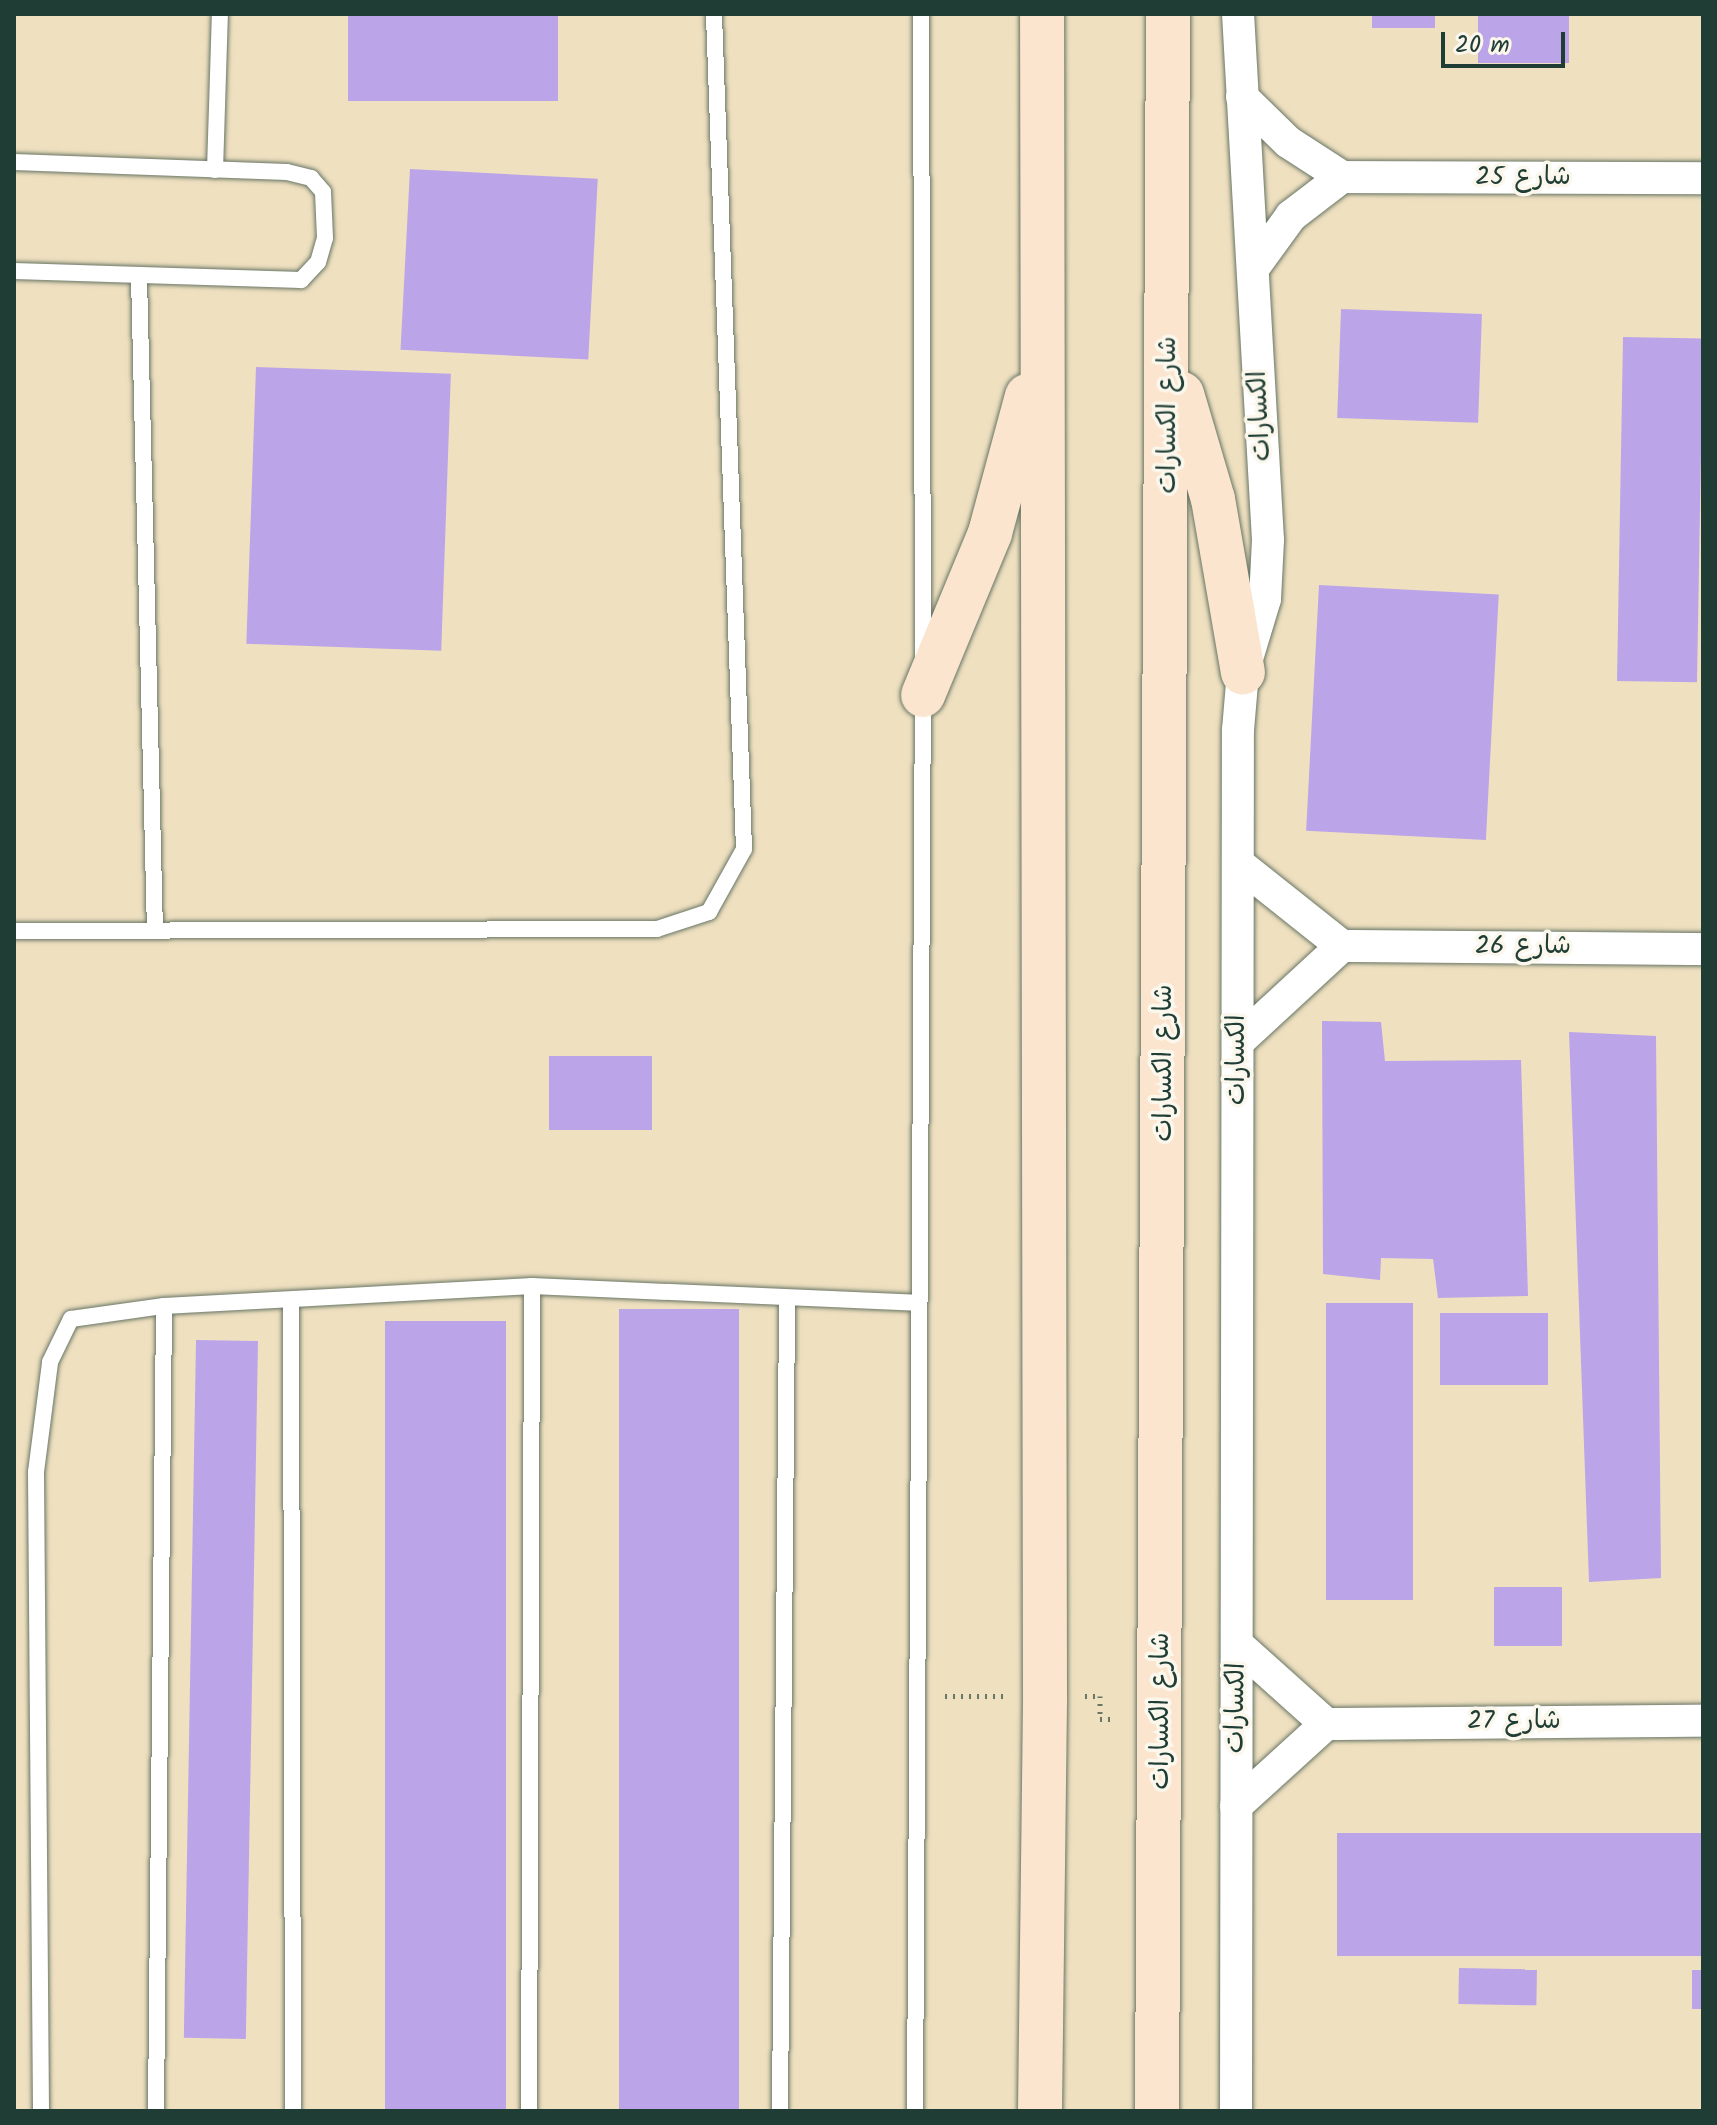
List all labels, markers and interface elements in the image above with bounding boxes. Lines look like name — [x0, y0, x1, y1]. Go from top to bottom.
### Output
scale bar — [1445, 16, 1569, 66]
text: 20 m — [1455, 26, 1510, 65]
street label: شارع 25 — [1475, 162, 1571, 194]
street label: شارع الكسارات — [1153, 336, 1185, 494]
street label: الكسارات — [1243, 370, 1279, 462]
street label: شارع 26 — [1475, 931, 1571, 963]
street label: شارع الكسارات — [1149, 984, 1181, 1142]
street label: الكسارات — [1222, 1015, 1254, 1105]
street label: شارع الكسارات — [1146, 1632, 1178, 1790]
street label: الكسارات — [1221, 1662, 1253, 1754]
street label: شارع 27 — [1467, 1706, 1561, 1738]

